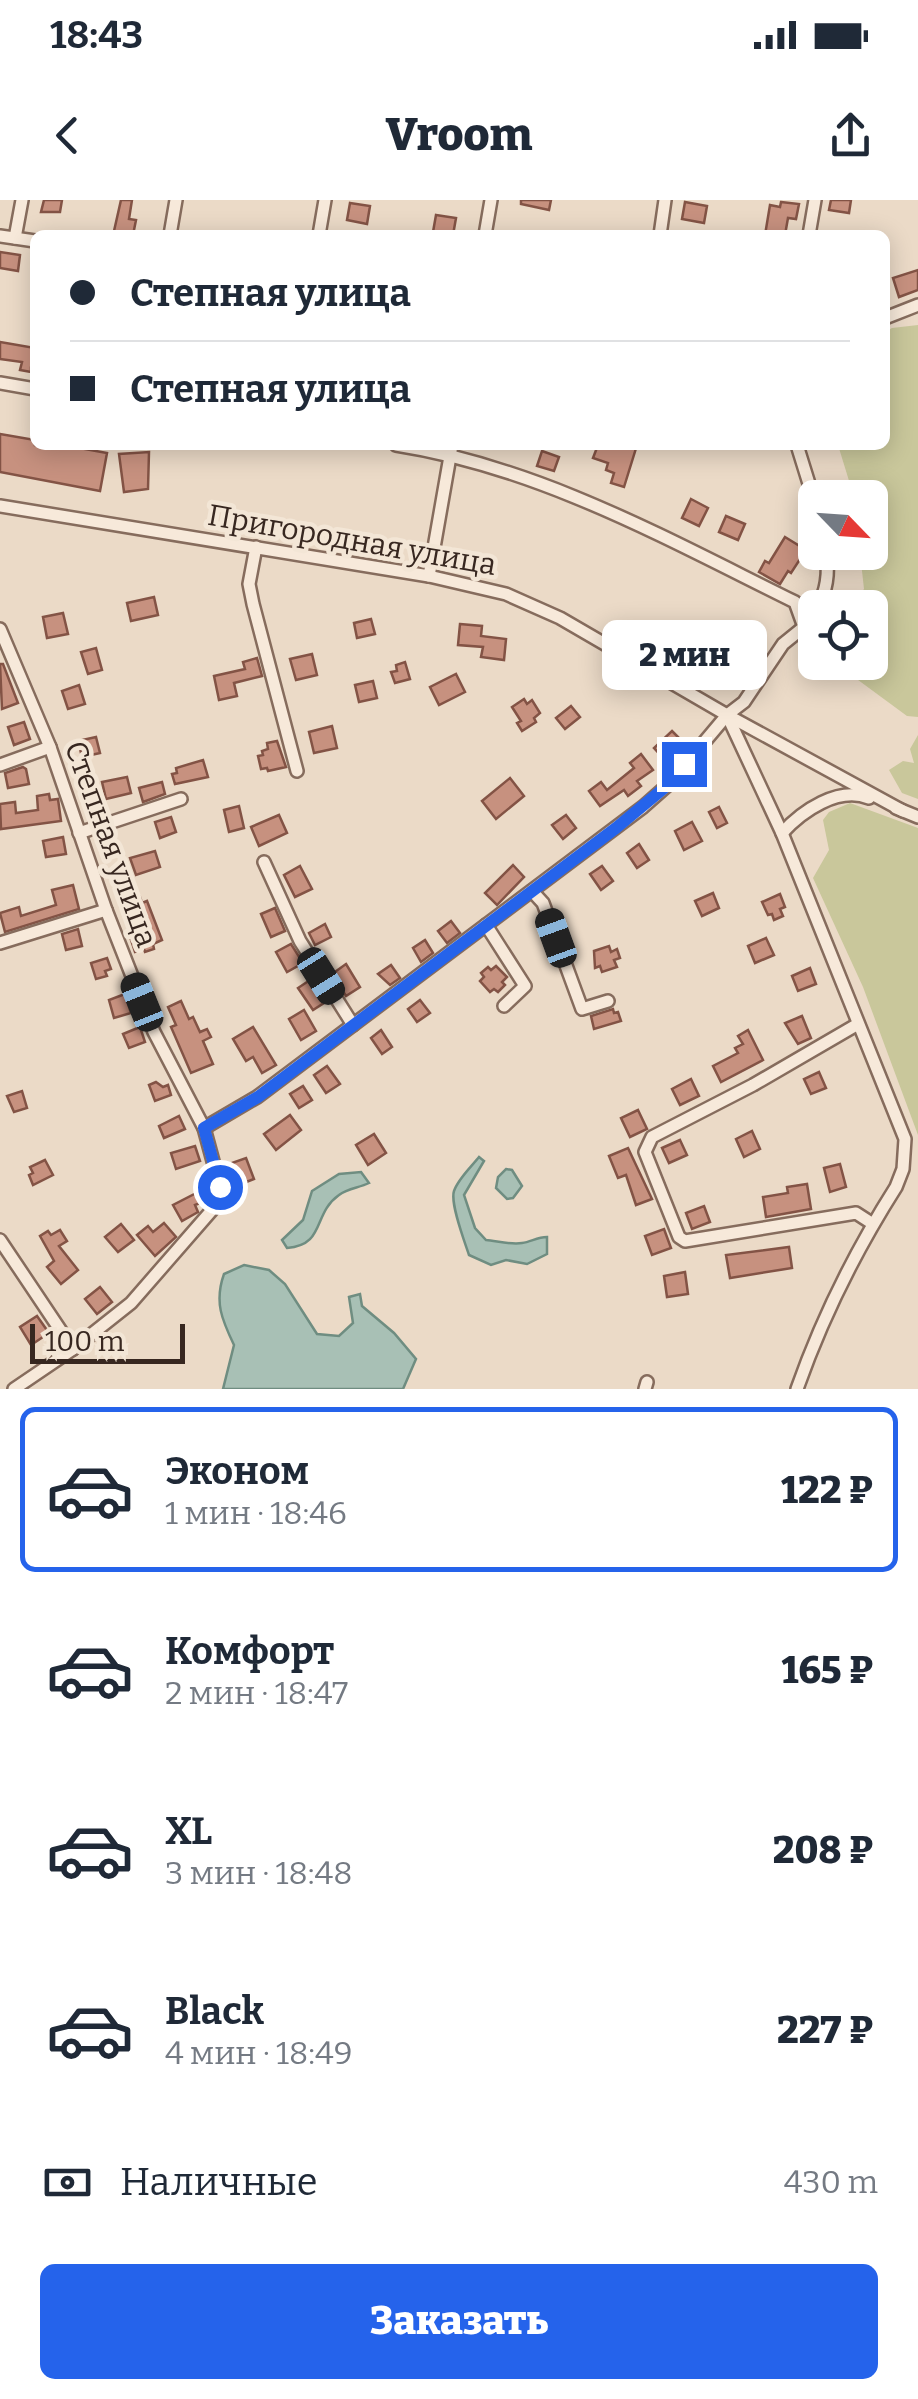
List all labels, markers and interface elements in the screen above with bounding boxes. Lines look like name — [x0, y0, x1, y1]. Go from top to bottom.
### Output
text: 18:43 — [50, 12, 143, 58]
icon: back — [40, 108, 95, 163]
text: Vroom — [386, 108, 532, 162]
icon: share — [823, 108, 878, 163]
text: Степная улица — [130, 270, 411, 316]
text: Степная улица — [130, 366, 411, 412]
north arrow — [798, 480, 888, 570]
map controls — [798, 480, 888, 680]
street label: Пригородная улица — [205, 497, 499, 583]
button: locate — [798, 590, 888, 680]
callout: 2 мин — [602, 619, 766, 689]
text: 2 мин — [639, 636, 730, 674]
street label: Степная улица — [57, 736, 165, 952]
route end — [662, 742, 707, 787]
car — [532, 905, 580, 971]
car — [292, 943, 350, 1009]
car — [117, 969, 167, 1035]
route start — [198, 1165, 243, 1210]
scale bar — [30, 1319, 185, 1364]
text: 100 m — [45, 1325, 125, 1358]
icon: car — [45, 1445, 135, 1535]
text: Эконом — [165, 1448, 309, 1494]
text: 122 ₽ — [781, 1467, 873, 1513]
text: 1 мин · 18:46 — [165, 1494, 347, 1532]
icon: car — [45, 1625, 135, 1715]
text: Комфорт — [165, 1628, 334, 1674]
text: 165 ₽ — [782, 1647, 873, 1693]
text: 2 мин · 18:47 — [165, 1674, 348, 1712]
icon: car — [45, 1805, 135, 1895]
text: XL — [165, 1808, 212, 1854]
text: 208 ₽ — [773, 1827, 873, 1873]
text: 3 мин · 18:48 — [165, 1854, 353, 1892]
icon: car — [45, 1985, 135, 2075]
text: Black — [165, 1988, 264, 2034]
text: 227 ₽ — [777, 2007, 873, 2053]
text: 4 мин · 18:49 — [165, 2034, 352, 2072]
icon: cash — [40, 2155, 95, 2210]
text: Наличные — [120, 2159, 318, 2205]
text: 430 m — [784, 2163, 878, 2201]
button: Заказать — [40, 2264, 878, 2379]

